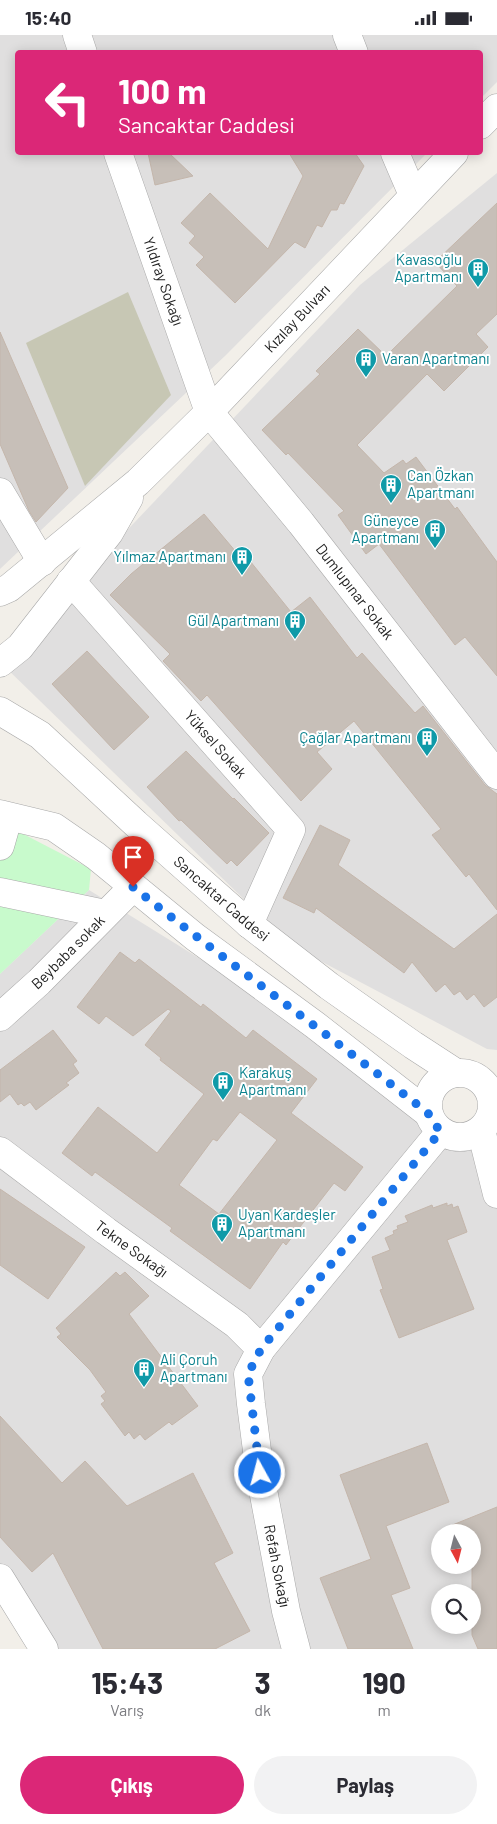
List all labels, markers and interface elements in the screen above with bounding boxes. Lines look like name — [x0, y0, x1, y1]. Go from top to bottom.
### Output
text: 15:40 — [25, 6, 71, 29]
text: 100 m — [118, 69, 207, 111]
icon: left — [35, 70, 100, 135]
text: Sancaktar Caddesi — [118, 111, 294, 137]
street label: Yıldıray Sokağı — [140, 234, 188, 328]
place label: Kavasoğlu Apartmanı — [394, 250, 462, 285]
building icon: Kavasoğlu Apartmanı — [466, 257, 490, 288]
street label: Kızılay Bulvarı — [260, 280, 333, 356]
building icon: Varan Apartmanı — [354, 347, 378, 378]
place label: Varan Apartmanı — [382, 349, 489, 367]
place label: Can Özkan Apartmanı — [407, 466, 475, 501]
building icon: Can Özkan Apartmanı — [379, 473, 403, 504]
place label: Güneyce Apartmanı — [351, 511, 419, 546]
building icon: Güneyce Apartmanı — [423, 518, 447, 549]
street label: Dumlupınar Sokak — [313, 540, 398, 643]
building icon: Yılmaz Apartmanı — [230, 545, 254, 576]
place label: Yılmaz Apartmanı — [114, 547, 226, 565]
building icon: Gül Apartmanı — [283, 609, 307, 640]
place label: Gül Apartmanı — [188, 611, 279, 629]
street label: Yüksel Sokak — [181, 706, 251, 782]
building icon: Çağlar Apartmanı — [415, 726, 439, 757]
place label: Çağlar Apartmanı — [299, 728, 411, 746]
pin — [112, 836, 154, 887]
icon: arrive — [119, 843, 147, 871]
street label: Sancaktar Caddesi — [171, 852, 273, 944]
street label: Beybaba sokak — [27, 911, 108, 993]
place label: Karakuş Apartmanı — [239, 1063, 307, 1098]
building icon: Karakuş Apartmanı — [211, 1070, 235, 1101]
place label: Uyan Kardeşler Apartmanı — [238, 1205, 336, 1240]
building icon: Uyan Kardeşler Apartmanı — [210, 1212, 234, 1243]
street label: Tekne Sokağı — [92, 1216, 172, 1281]
place label: Ali Çoruh Apartmanı — [160, 1350, 228, 1385]
building icon: Ali Çoruh Apartmanı — [132, 1357, 156, 1388]
position arrow — [233, 1446, 285, 1498]
street label: Refah Sokağı — [261, 1523, 295, 1609]
north arrow — [431, 1524, 481, 1574]
map controls — [431, 1524, 481, 1634]
button: search — [431, 1584, 481, 1634]
text: 15:43 — [91, 1664, 163, 1700]
text: 3 — [255, 1664, 271, 1700]
text: 190 — [362, 1664, 406, 1700]
text: Varış — [110, 1700, 144, 1719]
text: dk — [254, 1700, 271, 1719]
text: m — [377, 1700, 391, 1719]
button: Çıkış — [20, 1756, 244, 1814]
button: Paylaş — [254, 1756, 477, 1814]

